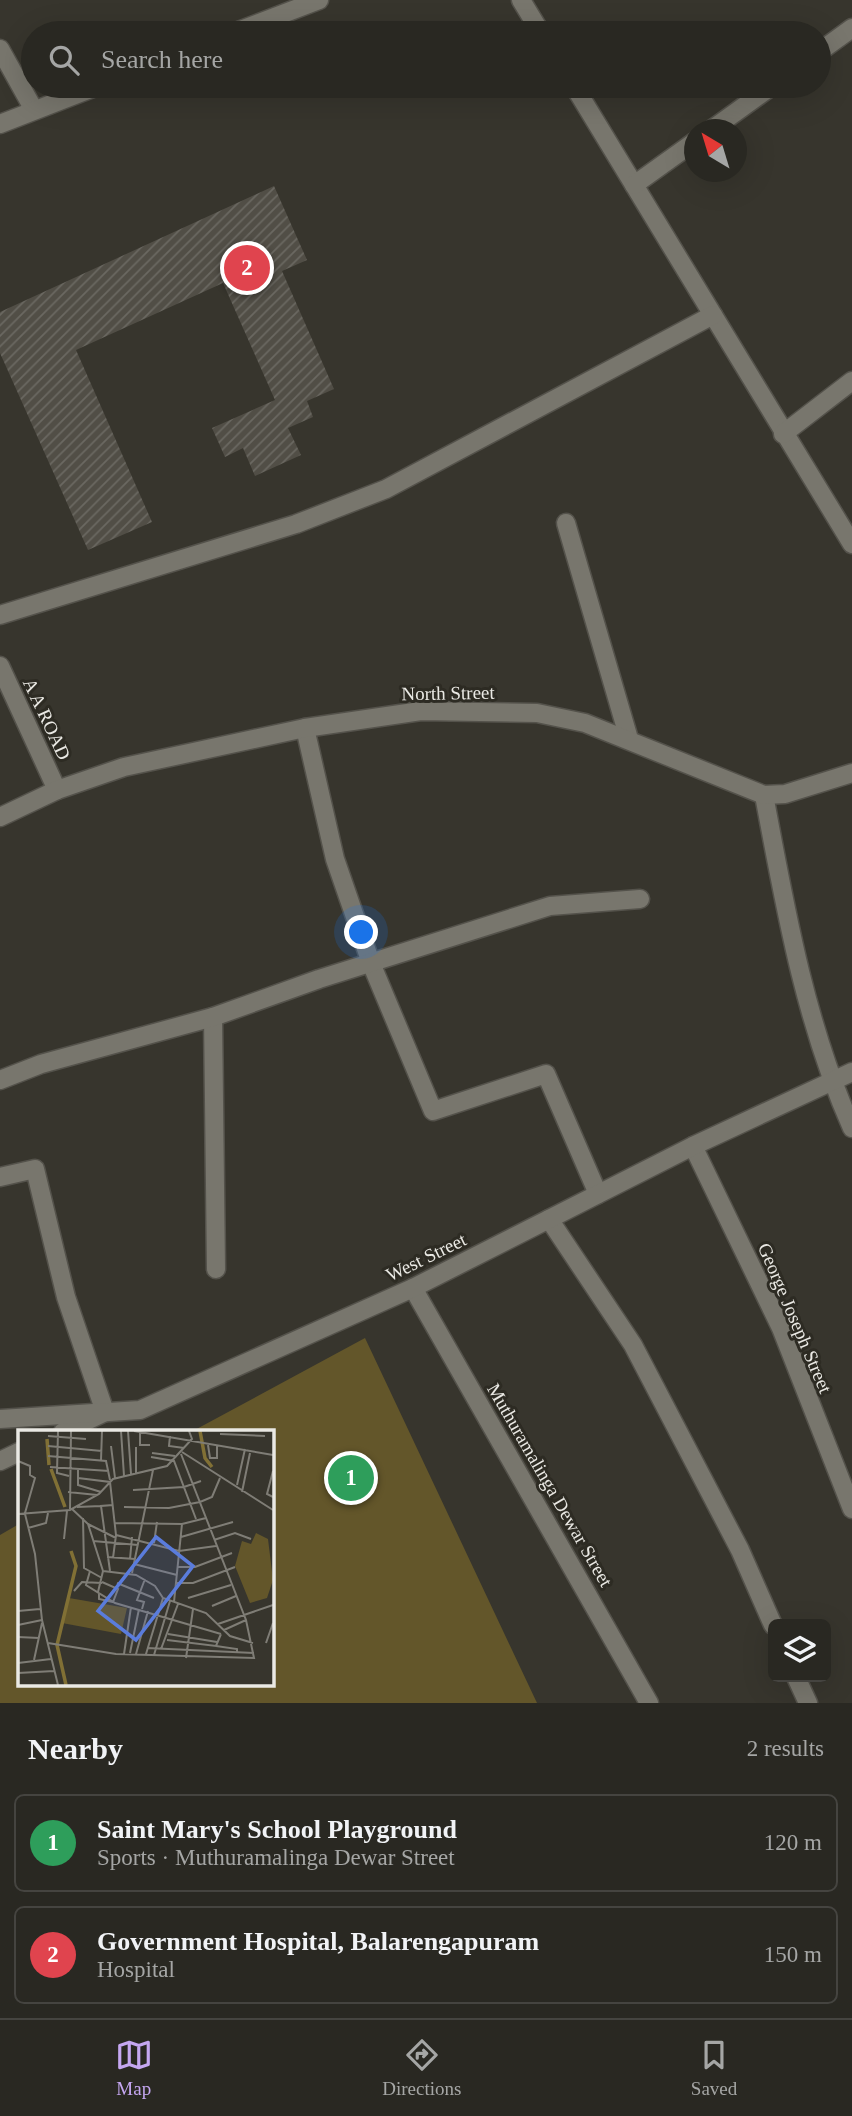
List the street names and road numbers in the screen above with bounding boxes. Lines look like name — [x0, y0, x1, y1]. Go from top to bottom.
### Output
street label: A A ROAD — [19, 675, 75, 763]
street label: North Street — [401, 682, 496, 704]
street label: West Street — [382, 1228, 470, 1285]
street label: George Joseph Street — [754, 1240, 836, 1397]
street label: Muthuramalinga Dewar Street — [483, 1380, 617, 1591]

